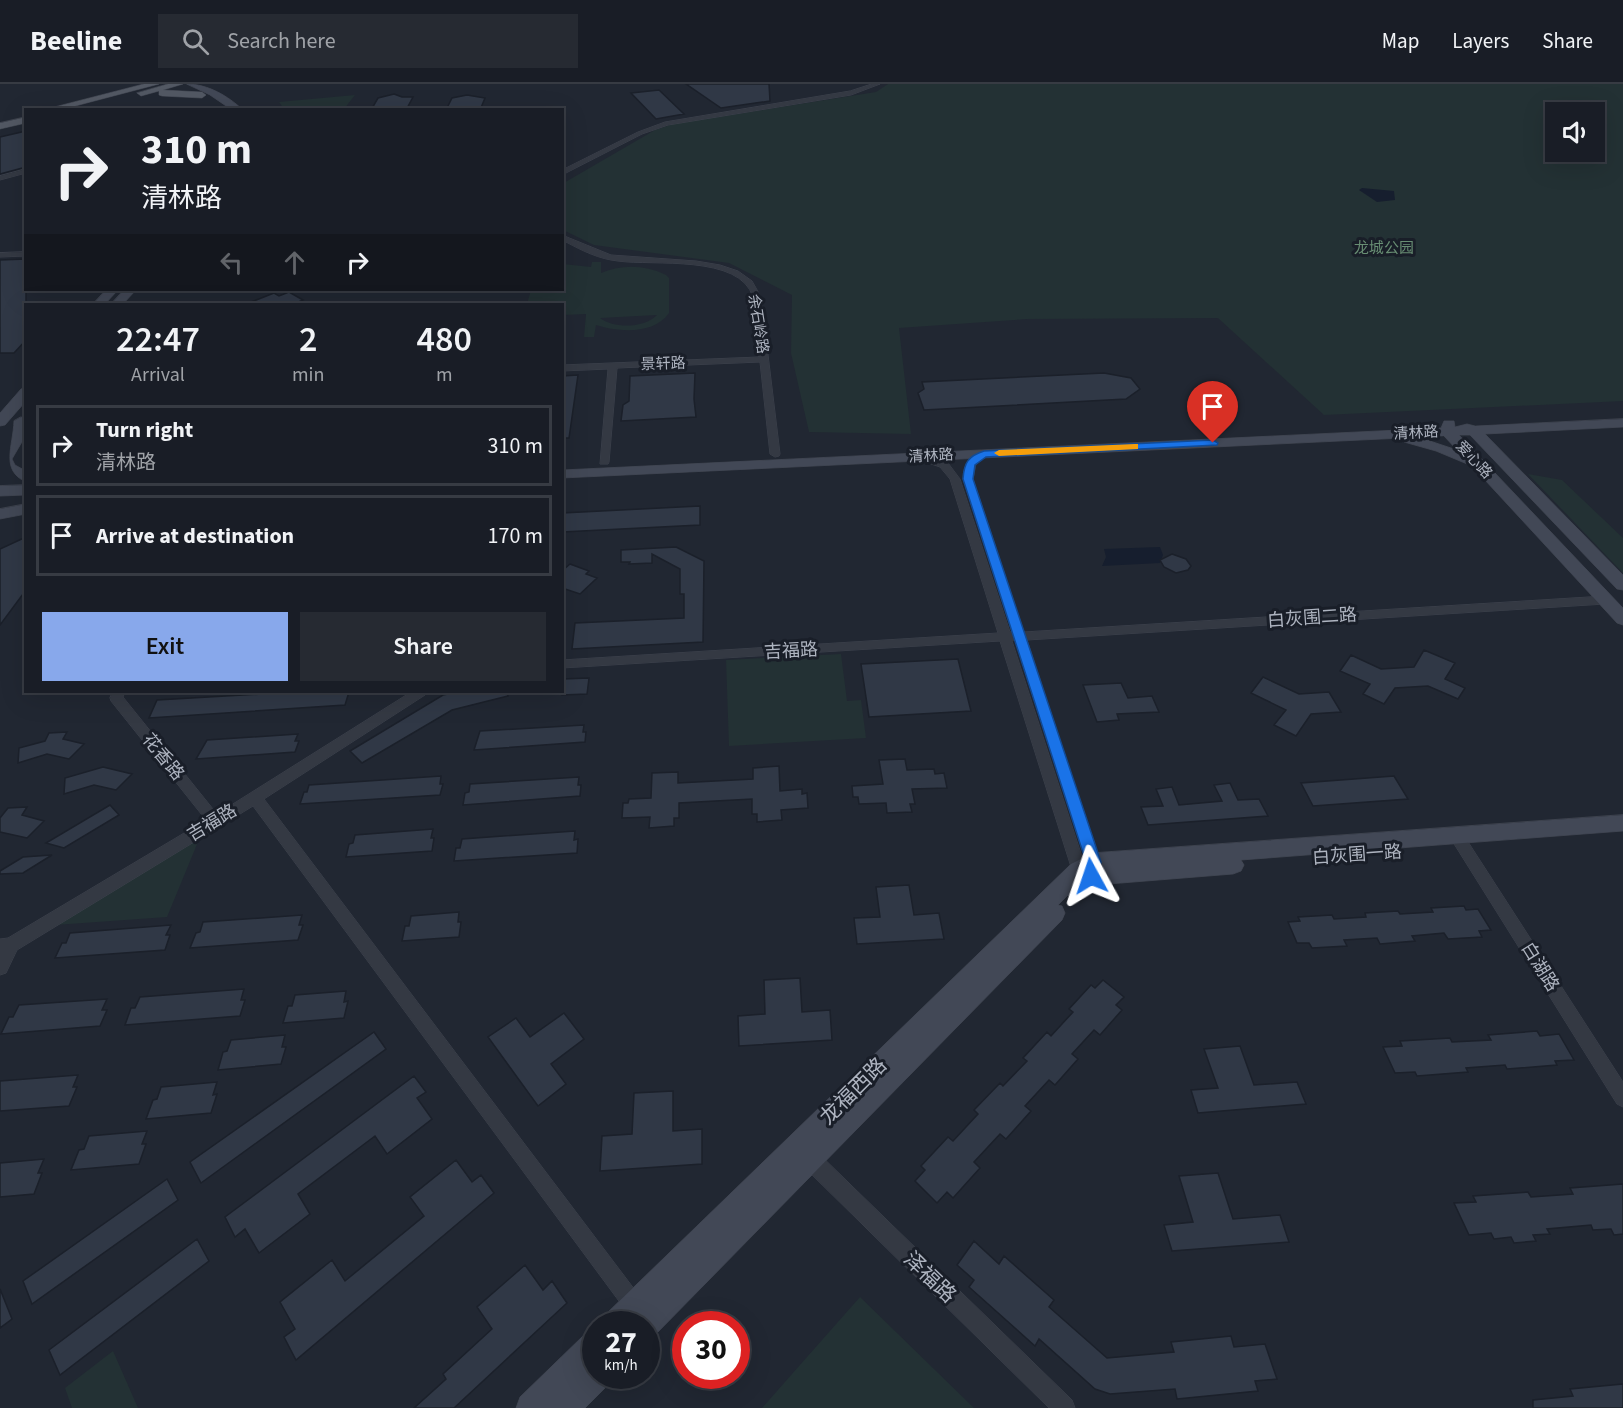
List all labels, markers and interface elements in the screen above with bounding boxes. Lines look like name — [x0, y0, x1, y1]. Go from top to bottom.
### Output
search box — [158, 14, 578, 68]
text: Beeline — [30, 21, 122, 61]
icon: search — [179, 25, 212, 58]
text: Search here — [227, 25, 336, 57]
text: Map — [1382, 26, 1419, 56]
text: Layers — [1452, 26, 1509, 56]
text: Share — [1542, 26, 1593, 56]
map controls — [1545, 102, 1605, 162]
button: sound — [1545, 102, 1605, 162]
text: 310 m — [141, 120, 252, 180]
icon: right — [42, 132, 120, 210]
text: 清林路 — [141, 179, 222, 218]
park label: 龙城公园 — [1354, 238, 1414, 259]
icon: left — [215, 246, 248, 279]
icon: ahead — [278, 246, 311, 279]
icon: right — [341, 246, 374, 279]
street label: 余石岭路 — [743, 293, 773, 355]
text: 22:47 — [116, 314, 200, 365]
text: 2 — [299, 314, 317, 365]
text: 480 — [416, 314, 472, 365]
street label: 景轩路 — [640, 353, 686, 375]
text: Arrival — [131, 361, 185, 389]
text: min — [292, 361, 324, 389]
text: m — [436, 361, 452, 389]
pin — [1187, 381, 1238, 443]
icon: arrive — [1196, 390, 1229, 423]
text: Turn right — [96, 414, 193, 446]
street label: 清林路 — [1393, 421, 1439, 445]
icon: right — [45, 429, 78, 462]
text: 310 m — [488, 430, 543, 462]
street label: 爱心路 — [1451, 436, 1497, 484]
street label: 清林路 — [908, 444, 954, 468]
text: 清林路 — [96, 449, 156, 477]
icon: arrive — [45, 519, 78, 552]
text: Arrive at destination — [96, 520, 294, 552]
text: 170 m — [488, 520, 543, 552]
street label: 白灰围二路 — [1266, 602, 1358, 634]
button: Exit — [42, 612, 288, 681]
button: Share — [300, 612, 546, 681]
street label: 吉福路 — [763, 637, 819, 665]
street label: 花香路 — [136, 728, 190, 786]
street label: 吉福路 — [182, 798, 242, 848]
street label: 白灰围一路 — [1311, 839, 1403, 871]
position arrow — [1059, 844, 1123, 908]
street label: 白湖路 — [1515, 937, 1565, 997]
street label: 龙福西路 — [813, 1051, 893, 1131]
street label: 泽福路 — [897, 1244, 963, 1310]
speed limit sign: 30 — [672, 1311, 750, 1389]
text: 27 — [605, 1321, 637, 1364]
text: km/h — [604, 1355, 638, 1376]

